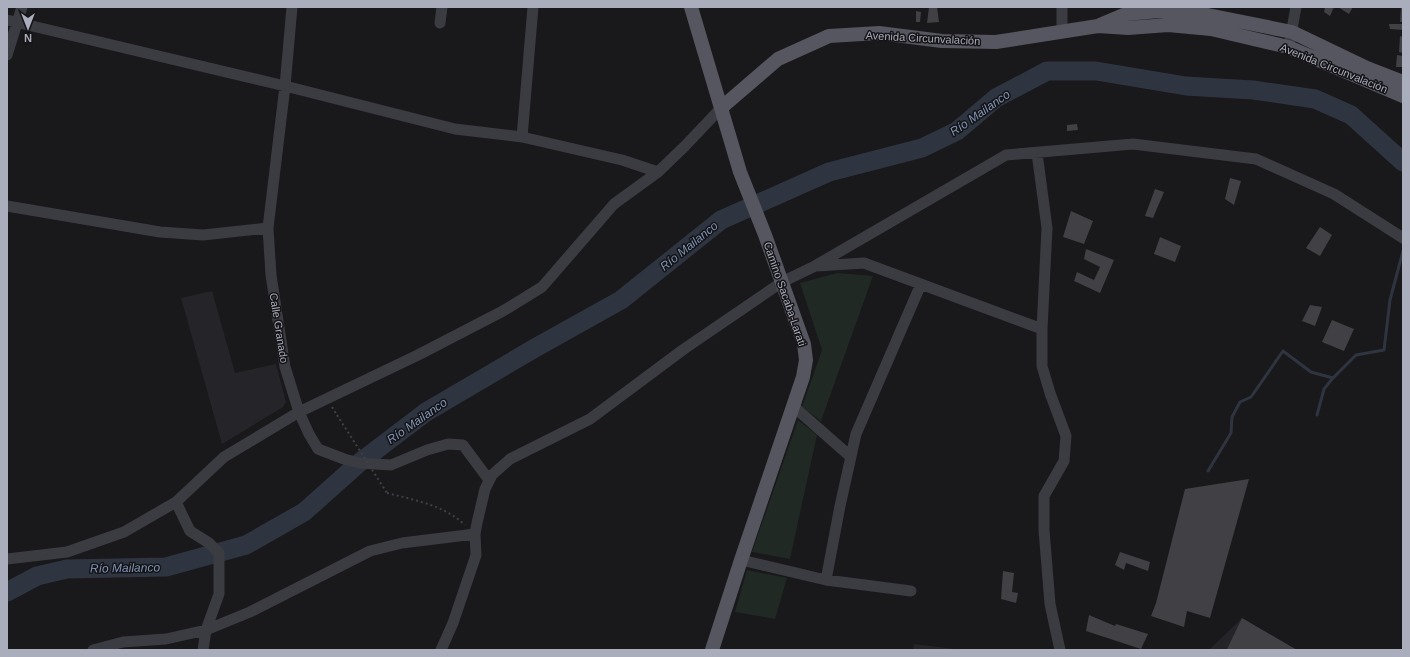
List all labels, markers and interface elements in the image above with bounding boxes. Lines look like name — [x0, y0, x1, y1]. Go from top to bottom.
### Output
north arrow — [8, 8, 48, 48]
street label: Avenida Circunvalación — [865, 29, 981, 47]
text: N — [24, 32, 32, 44]
street label: Avenida Circunvalación — [1279, 41, 1389, 95]
water label: Río Mailanco — [947, 87, 1013, 139]
water label: Río Mailanco — [657, 218, 721, 273]
street label: Camino Sacaba-Larati — [762, 240, 808, 348]
street label: Calle Granado — [268, 292, 290, 364]
water label: Río Mailanco — [384, 395, 450, 447]
water label: Río Mailanco — [90, 560, 160, 576]

